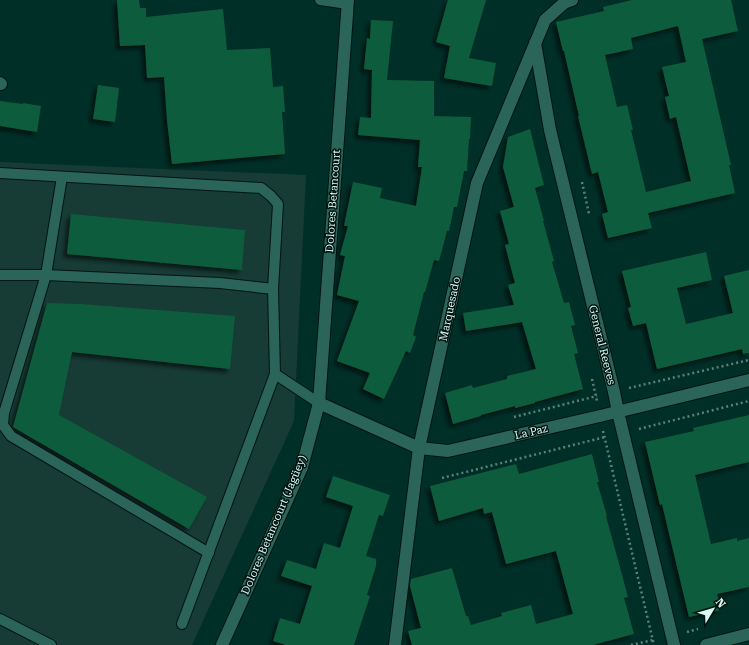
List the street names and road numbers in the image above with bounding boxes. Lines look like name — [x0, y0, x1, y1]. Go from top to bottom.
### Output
street label: Dolores Betancourt — [323, 149, 343, 253]
street label: Marquesado — [437, 275, 463, 342]
street label: General Reeves — [586, 304, 618, 386]
street label: La Paz — [513, 422, 549, 442]
street label: Dolores Betancourt (Jagüey) — [239, 453, 309, 597]

